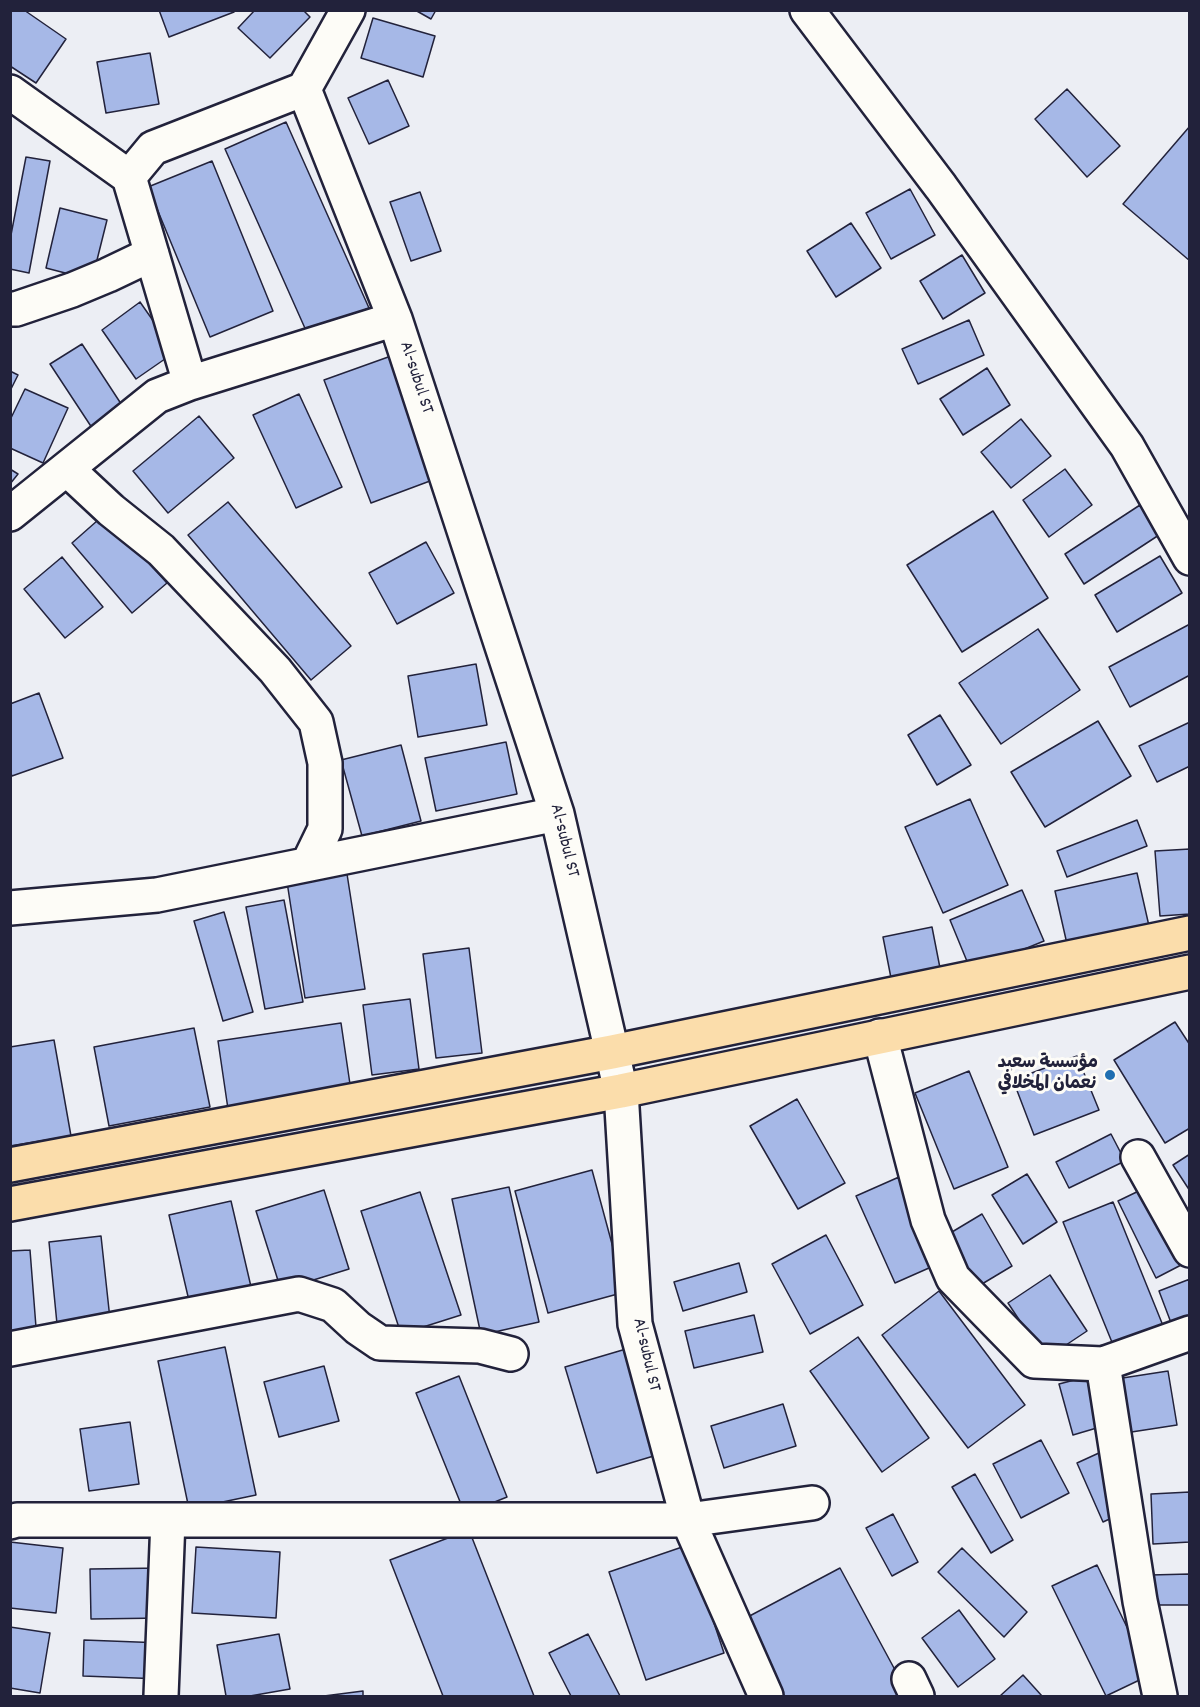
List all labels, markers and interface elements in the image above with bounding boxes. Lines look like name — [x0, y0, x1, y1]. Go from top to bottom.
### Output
street label: Al-subul ST — [393, 339, 437, 417]
street label: Al-subul ST — [543, 802, 583, 880]
place label: مؤسسة سعيد نعمان المخلافي — [997, 1054, 1098, 1096]
marker: مؤسسة سعيد نعمان المخلافي — [1103, 1068, 1117, 1082]
street label: Al-subul ST — [626, 1316, 664, 1394]

